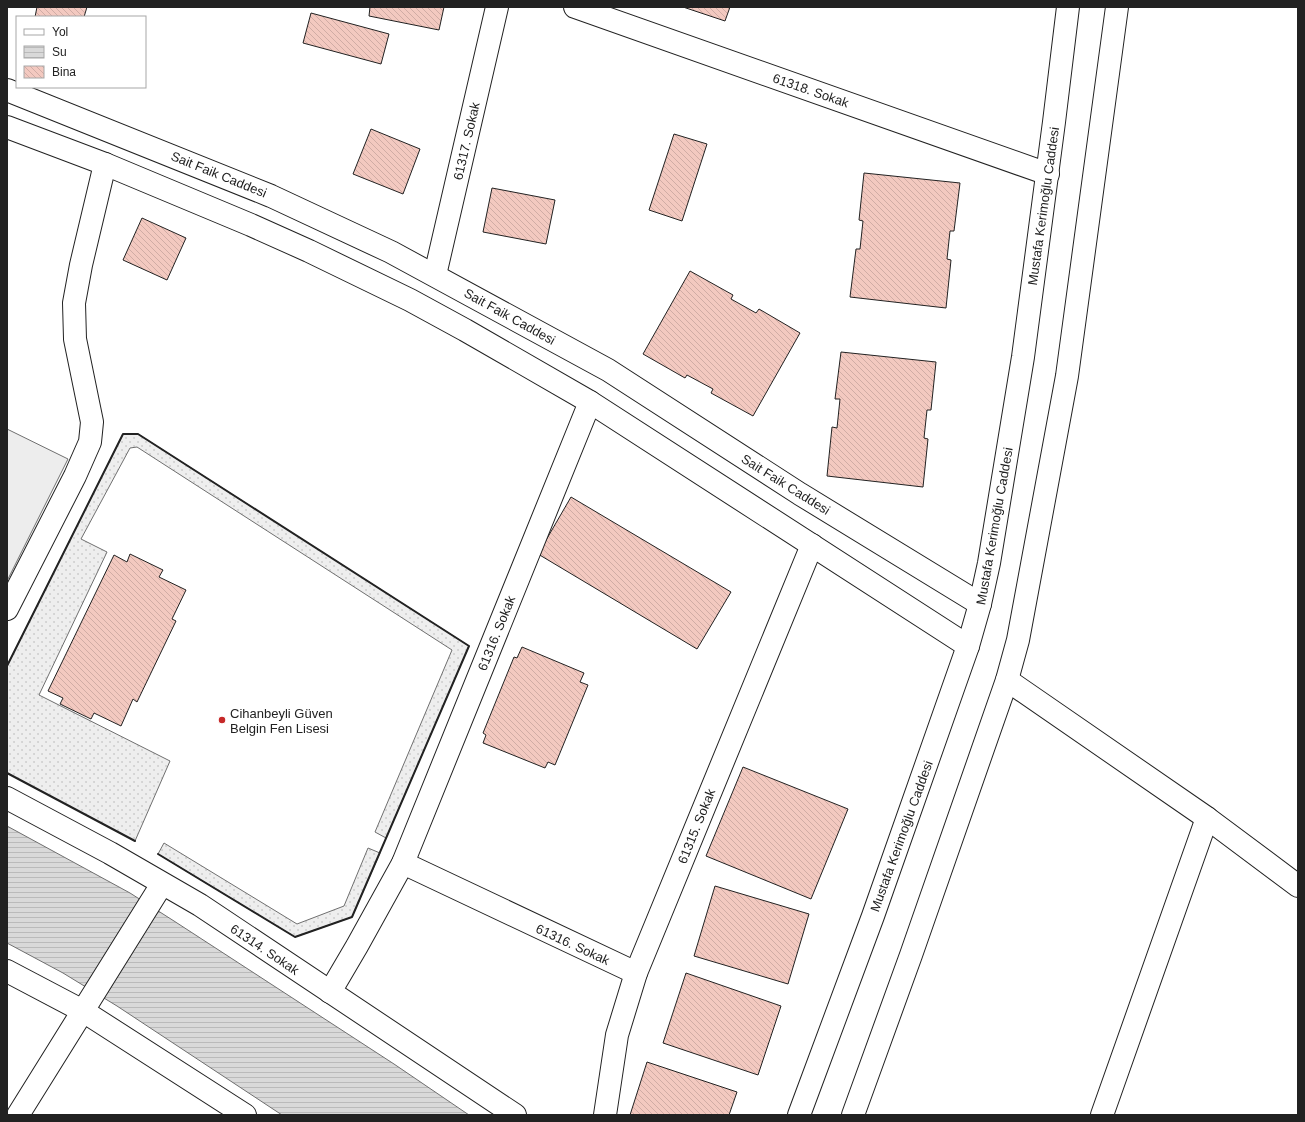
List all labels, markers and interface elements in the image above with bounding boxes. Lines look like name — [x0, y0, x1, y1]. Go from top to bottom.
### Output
legend — [16, 16, 146, 88]
text: Yol — [52, 25, 68, 39]
text: Su — [52, 45, 67, 59]
text: Bina — [52, 65, 76, 79]
street label: 61318. Sokak — [771, 70, 851, 111]
street label: 61317. Sokak — [450, 100, 483, 182]
street label: Mustafa Kerimoğlu Caddesi — [1025, 126, 1062, 286]
street label: Sait Faik Caddesi — [169, 148, 269, 201]
street label: Sait Faik Caddesi — [462, 285, 558, 348]
street label: Mustafa Kerimoğlu Caddesi — [973, 446, 1016, 606]
street label: Sait Faik Caddesi — [739, 451, 833, 518]
street label: 61316. Sokak — [475, 593, 518, 673]
place label: Cihanbeyli Güven Belgin Fen Lisesi — [230, 706, 333, 736]
marker: Cihanbeyli Güven Belgin Fen Lisesi — [217, 715, 227, 725]
street label: Mustafa Kerimoğlu Caddesi — [867, 758, 936, 914]
street label: 61315. Sokak — [675, 786, 718, 866]
street label: 61314. Sokak — [228, 921, 302, 978]
street label: 61316. Sokak — [534, 921, 612, 968]

